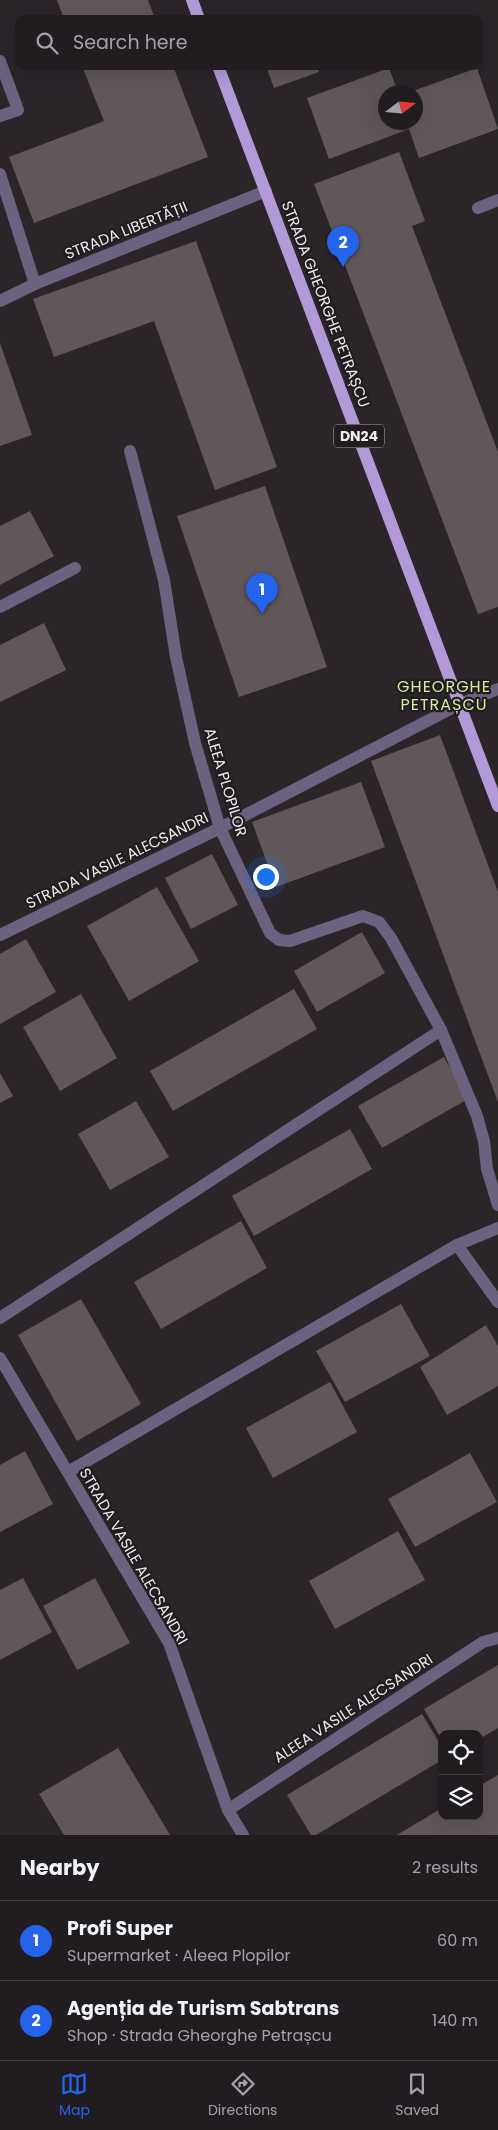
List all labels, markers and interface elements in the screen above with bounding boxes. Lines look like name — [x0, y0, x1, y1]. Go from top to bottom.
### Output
search box — [15, 15, 483, 70]
icon: search — [33, 29, 61, 57]
text: Search here — [73, 29, 187, 56]
north arrow — [378, 85, 423, 130]
street label: STRADA LIBERTĂȚII — [61, 196, 191, 264]
street label: STRADA GHEORGHE PETRAȘCU — [277, 198, 375, 410]
pin: 2 — [327, 226, 359, 267]
road number: DN24 — [334, 424, 384, 448]
pin: 1 — [246, 573, 278, 614]
district label: GHEORGHE PETRAȘCU — [397, 675, 491, 716]
street label: ALEEA PLOPILOR — [199, 725, 253, 839]
street label: STRADA VASILE ALECSANDRI — [22, 807, 212, 913]
your location — [253, 864, 279, 890]
street label: STRADA VASILE ALECSANDRI — [75, 1464, 193, 1648]
street label: ALEEA VASILE ALECSANDRI — [269, 1649, 437, 1767]
map controls — [438, 1730, 483, 1820]
button: locate — [438, 1730, 483, 1775]
button: layers — [438, 1775, 483, 1820]
text: Nearby — [20, 1853, 100, 1882]
text: 2 results — [412, 1856, 478, 1879]
text: Profi Super — [67, 1915, 173, 1942]
text: 1 — [33, 1929, 39, 1952]
text: 60 m — [437, 1929, 478, 1952]
text: Supermarket · Aleea Plopilor — [67, 1944, 291, 1967]
text: Agenția de Turism Sabtrans — [67, 1995, 339, 2022]
text: 2 — [31, 2009, 41, 2032]
text: 140 m — [432, 2009, 478, 2032]
text: Shop · Strada Gheorghe Petrașcu — [67, 2024, 332, 2047]
tab: Map — [59, 2070, 90, 2121]
tab: Directions — [208, 2070, 277, 2121]
tab: Saved — [395, 2070, 439, 2121]

